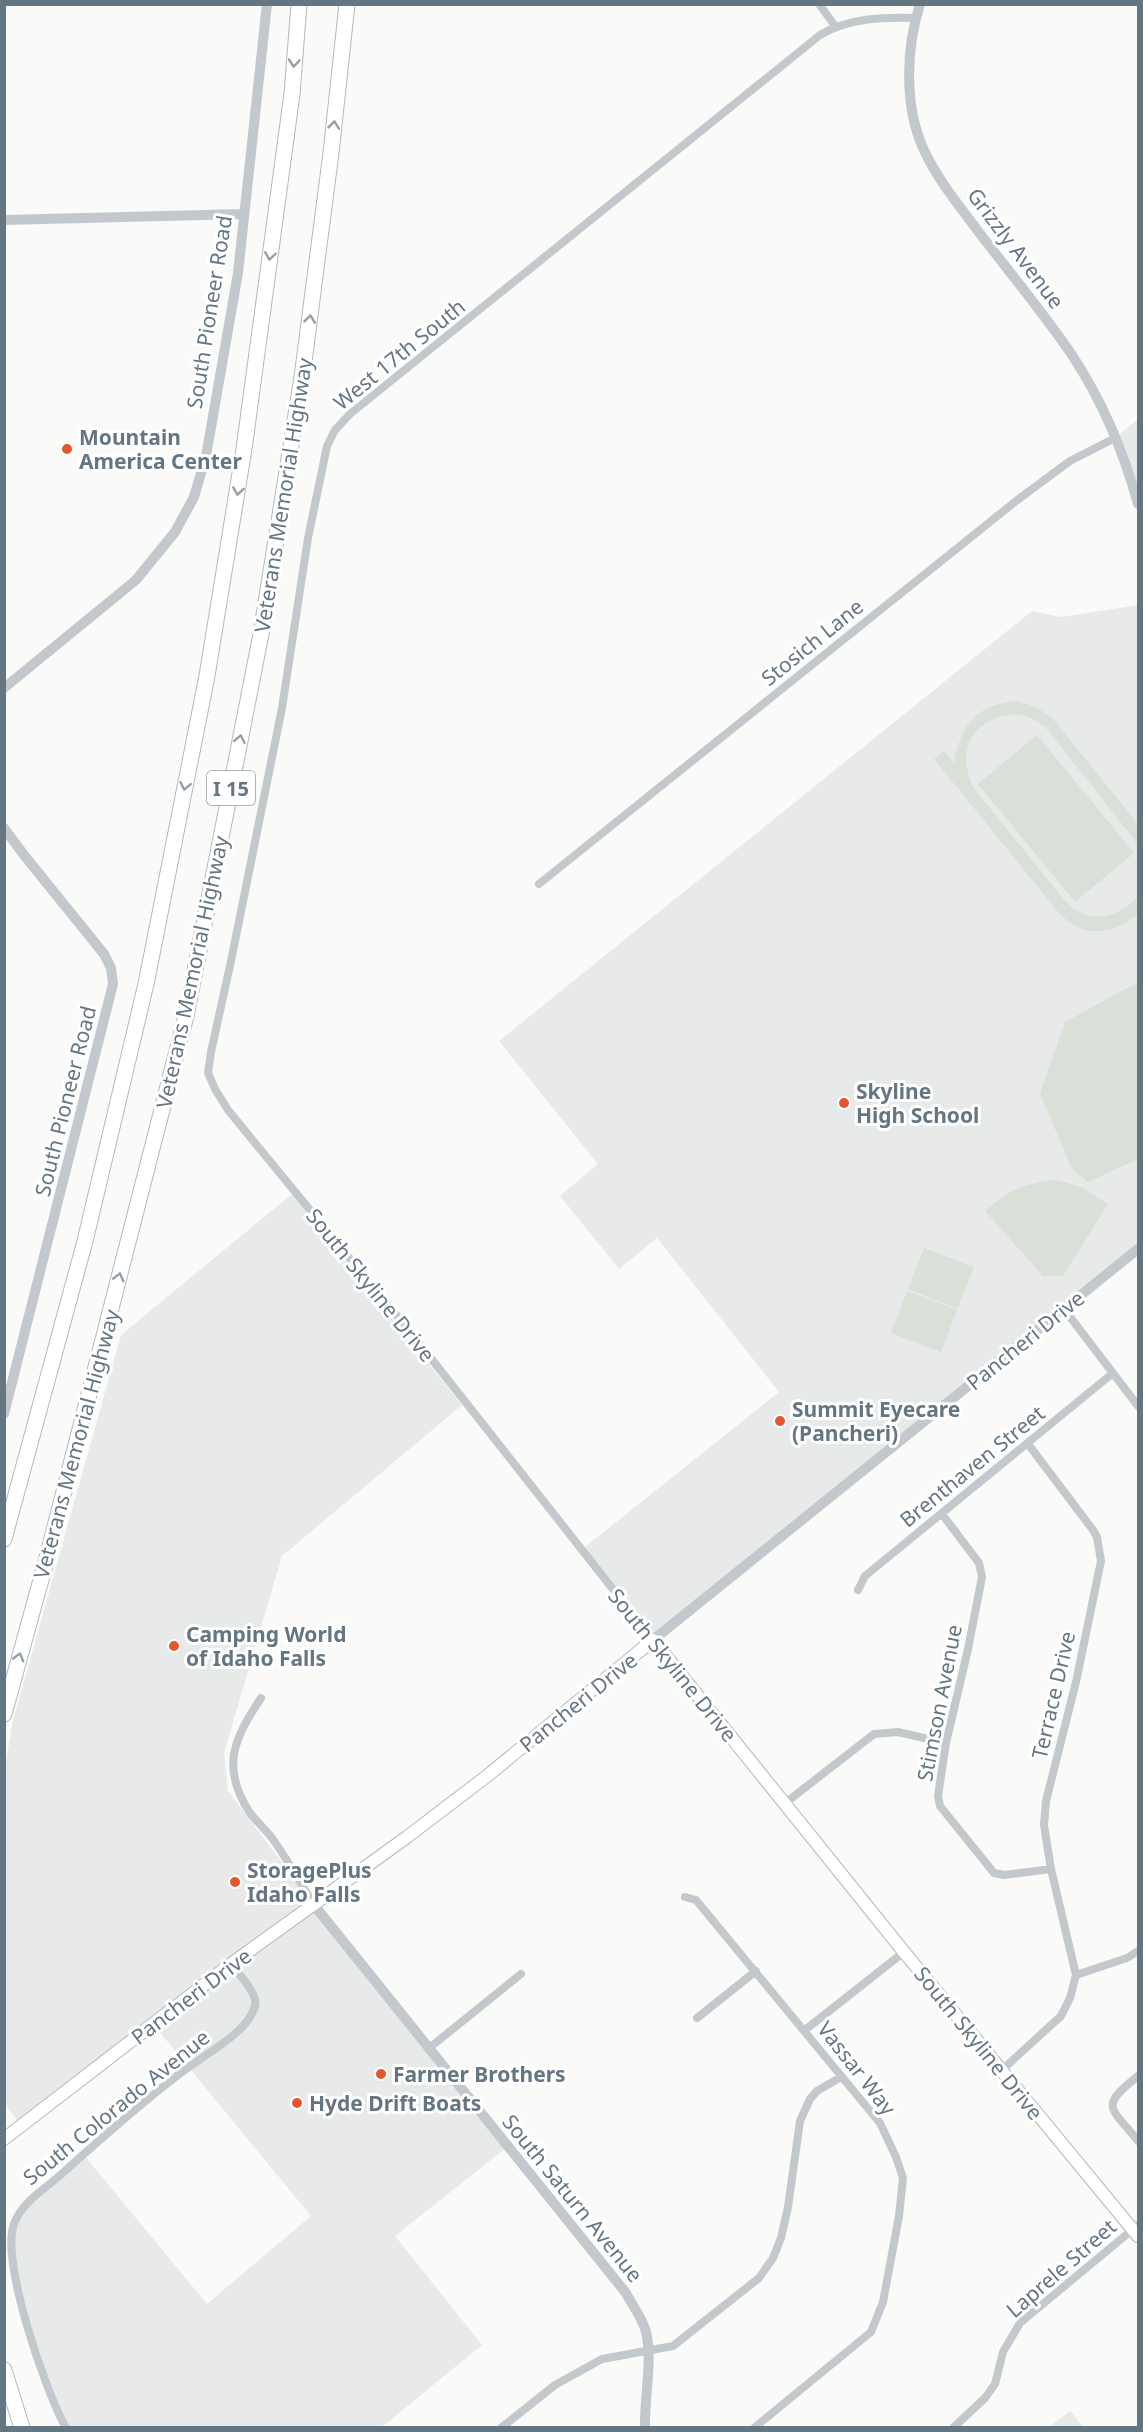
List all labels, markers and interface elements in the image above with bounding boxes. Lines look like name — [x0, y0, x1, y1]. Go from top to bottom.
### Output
one-way arrow — [288, 58, 301, 67]
one-way arrow — [327, 121, 340, 130]
street label: Grizzly Avenue — [961, 182, 1071, 314]
street label: South Pioneer Road — [180, 213, 238, 411]
one-way arrow — [264, 252, 277, 261]
street label: West 17th South — [327, 292, 471, 416]
one-way arrow — [303, 314, 316, 323]
street label: Veterans Memorial Highway — [247, 355, 319, 634]
place label: Mountain America Center — [79, 423, 242, 475]
marker: Mountain America Center — [60, 442, 74, 456]
one-way arrow — [232, 486, 244, 496]
street label: Stosich Lane — [755, 592, 869, 692]
one-way arrow — [233, 734, 246, 744]
road number: I 15 — [207, 771, 255, 805]
one-way arrow — [179, 781, 192, 791]
street label: Veterans Memorial Highway — [149, 833, 235, 1111]
street label: South Pioneer Road — [28, 1003, 102, 1199]
place label: Skyline High School — [856, 1077, 979, 1129]
marker: Skyline High School — [837, 1096, 851, 1110]
street label: South Skyline Drive — [300, 1202, 442, 1368]
one-way arrow — [112, 1272, 125, 1282]
street label: Pancheri Drive — [960, 1284, 1090, 1396]
street label: Veterans Memorial Highway — [27, 1306, 126, 1582]
place label: Summit Eyecare (Pancheri) — [792, 1395, 960, 1447]
street label: Brenthaven Street — [894, 1399, 1051, 1533]
marker: Summit Eyecare (Pancheri) — [773, 1414, 787, 1428]
street label: South Skyline Drive — [602, 1582, 744, 1748]
place label: Camping World of Idaho Falls — [186, 1620, 346, 1672]
street label: Stimson Avenue — [910, 1622, 968, 1784]
street label: Terrace Drive — [1025, 1628, 1081, 1762]
marker: Camping World of Idaho Falls — [167, 1639, 181, 1653]
street label: Pancheri Drive — [513, 1646, 643, 1758]
one-way arrow — [12, 1652, 24, 1663]
place label: StoragePlus Idaho Falls — [247, 1856, 372, 1908]
marker: StoragePlus Idaho Falls — [228, 1875, 242, 1889]
street label: Pancheri Drive — [125, 1942, 257, 2050]
street label: South Skyline Drive — [908, 1960, 1050, 2126]
street label: Vassar Way — [812, 2015, 903, 2121]
street label: South Colorado Avenue — [17, 2023, 215, 2191]
place label: Farmer Brothers — [393, 2060, 566, 2088]
marker: Farmer Brothers — [374, 2067, 388, 2081]
place label: Hyde Drift Boats — [309, 2089, 481, 2117]
marker: Hyde Drift Boats — [290, 2096, 304, 2110]
street label: South Saturn Avenue — [497, 2108, 649, 2288]
street label: Laprele Street — [1000, 2212, 1122, 2324]

